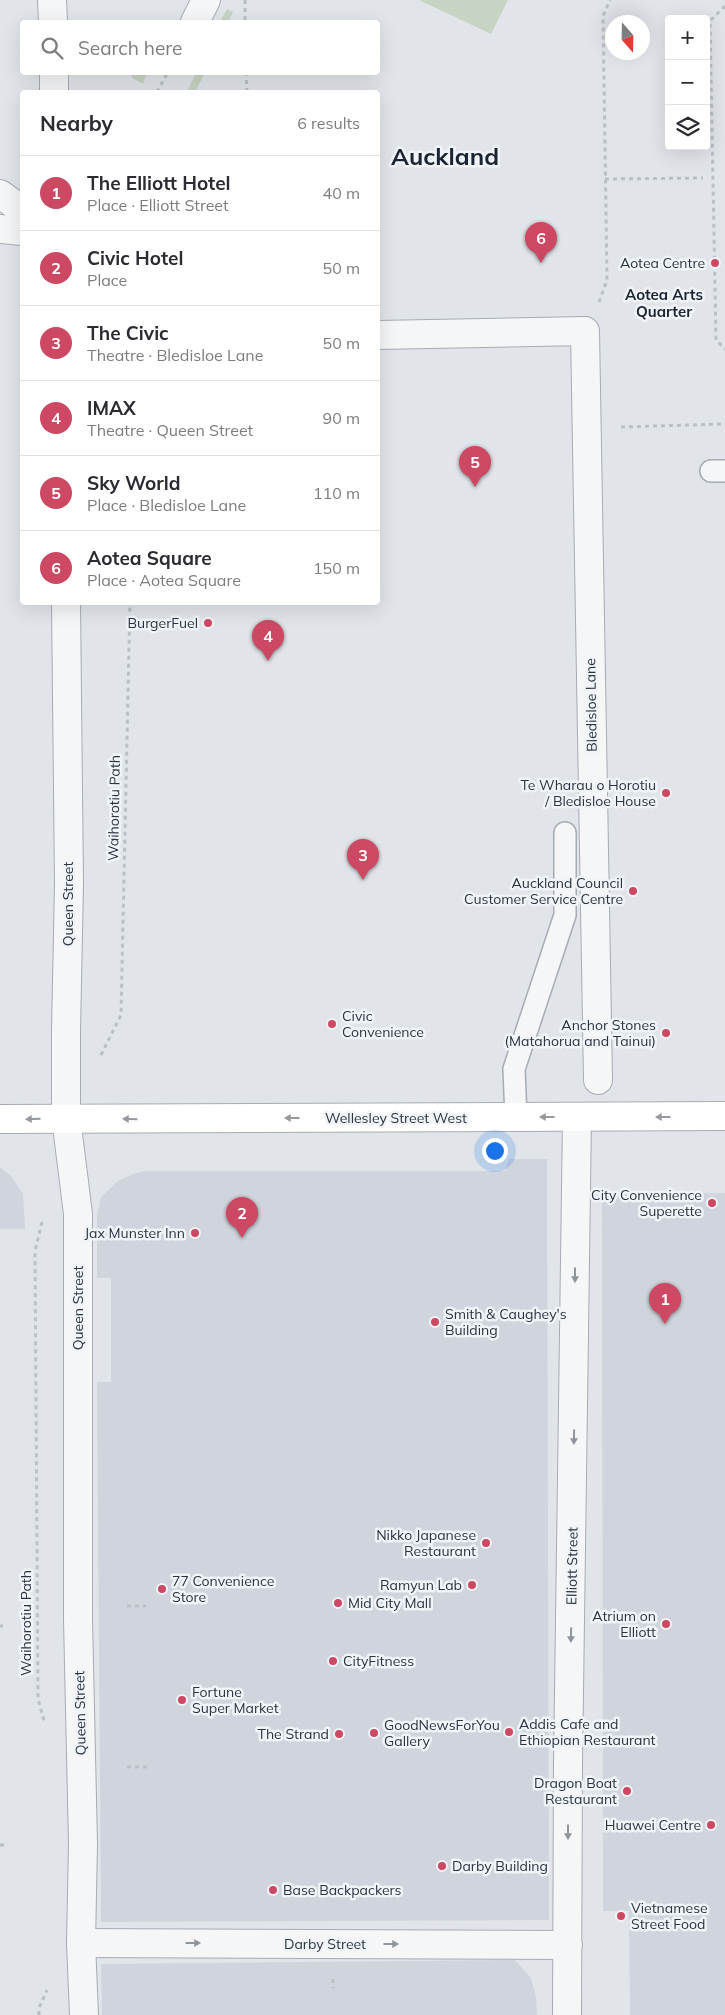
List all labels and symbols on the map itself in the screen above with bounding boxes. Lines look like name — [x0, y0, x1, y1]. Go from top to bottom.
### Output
north arrow — [605, 15, 650, 60]
district label: Auckland — [391, 141, 499, 171]
pin: 6 — [525, 222, 557, 263]
place label: Aotea Centre — [620, 254, 705, 272]
marker: Aotea Centre — [709, 257, 721, 269]
district label: Aotea Arts Quarter — [625, 285, 703, 321]
pin: 5 — [459, 446, 491, 487]
place label: BurgerFuel — [128, 614, 198, 632]
marker: BurgerFuel — [202, 617, 214, 629]
pin: 4 — [252, 620, 284, 661]
street label: Bledisloe Lane — [581, 658, 601, 752]
street label: Waihorotiu Path — [104, 755, 124, 861]
place label: Te Wharau o Horotiu / Bledisloe House — [520, 776, 656, 810]
marker: Te Wharau o Horotiu / Bledisloe House — [660, 787, 672, 799]
pin: 3 — [347, 839, 379, 880]
street label: Queen Street — [59, 862, 77, 946]
place label: Auckland Council Customer Service Centre — [464, 874, 623, 908]
marker: Auckland Council Customer Service Centre — [627, 885, 639, 897]
place label: Civic Convenience — [342, 1007, 424, 1041]
place label: Anchor Stones (Matahorua and Tainui) — [505, 1016, 656, 1050]
marker: Civic Convenience — [326, 1018, 338, 1030]
marker: Anchor Stones (Matahorua and Tainui) — [660, 1027, 672, 1039]
street label: Wellesley Street West — [325, 1109, 467, 1127]
one-way arrow — [538, 1113, 554, 1121]
one-way arrow — [654, 1113, 670, 1121]
one-way arrow — [284, 1114, 300, 1122]
one-way arrow — [25, 1115, 41, 1123]
one-way arrow — [121, 1115, 137, 1123]
your location — [482, 1138, 508, 1164]
place label: City Convenience Superette — [591, 1186, 702, 1220]
pin: 2 — [226, 1197, 258, 1238]
marker: City Convenience Superette — [706, 1197, 718, 1209]
place label: Jax Munster Inn — [84, 1224, 185, 1242]
marker: Jax Munster Inn — [189, 1227, 201, 1239]
street label: Queen Street — [69, 1266, 87, 1350]
one-way arrow — [571, 1267, 579, 1283]
pin: 1 — [649, 1283, 681, 1324]
place label: Smith & Caughey's Building — [445, 1305, 567, 1339]
marker: Smith & Caughey's Building — [429, 1316, 441, 1328]
one-way arrow — [569, 1430, 577, 1446]
place label: Nikko Japanese Restaurant — [376, 1526, 476, 1560]
street label: Elliott Street — [562, 1527, 582, 1605]
marker: Nikko Japanese Restaurant — [480, 1537, 492, 1549]
street label: Waihorotiu Path — [17, 1570, 35, 1676]
place label: 77 Convenience Store — [172, 1572, 274, 1606]
place label: Ramyun Lab — [380, 1576, 462, 1594]
marker: Ramyun Lab — [466, 1579, 478, 1591]
marker: 77 Convenience Store — [156, 1583, 168, 1595]
place label: Mid City Mall — [348, 1594, 431, 1612]
marker: Mid City Mall — [332, 1597, 344, 1609]
place label: Atrium on Elliott — [592, 1607, 656, 1641]
marker: Atrium on Elliott — [660, 1618, 672, 1630]
one-way arrow — [567, 1627, 575, 1643]
place label: CityFitness — [343, 1652, 414, 1670]
marker: CityFitness — [327, 1655, 339, 1667]
street label: Queen Street — [70, 1670, 90, 1756]
place label: Fortune Super Market — [192, 1683, 279, 1717]
marker: Fortune Super Market — [176, 1694, 188, 1706]
place label: Addis Cafe and Ethiopian Restaurant — [519, 1715, 656, 1749]
place label: GoodNewsForYou Gallery — [384, 1716, 500, 1750]
place label: The Strand — [257, 1725, 329, 1743]
marker: Addis Cafe and Ethiopian Restaurant — [503, 1726, 515, 1738]
marker: GoodNewsForYou Gallery — [368, 1727, 380, 1739]
marker: The Strand — [333, 1728, 345, 1740]
place label: Dragon Boat Restaurant — [534, 1774, 617, 1808]
marker: Dragon Boat Restaurant — [621, 1785, 633, 1797]
place label: Huawei Centre — [605, 1816, 701, 1834]
marker: Huawei Centre — [705, 1819, 717, 1831]
one-way arrow — [564, 1825, 572, 1841]
place label: Darby Building — [452, 1857, 548, 1875]
marker: Darby Building — [436, 1860, 448, 1872]
place label: Base Backpackers — [283, 1881, 402, 1899]
marker: Base Backpackers — [267, 1884, 279, 1896]
place label: Vietnamese Street Food — [631, 1899, 708, 1933]
marker: Vietnamese Street Food — [615, 1910, 627, 1922]
street label: Darby Street — [284, 1935, 366, 1953]
one-way arrow — [185, 1939, 201, 1947]
one-way arrow — [383, 1940, 399, 1948]

